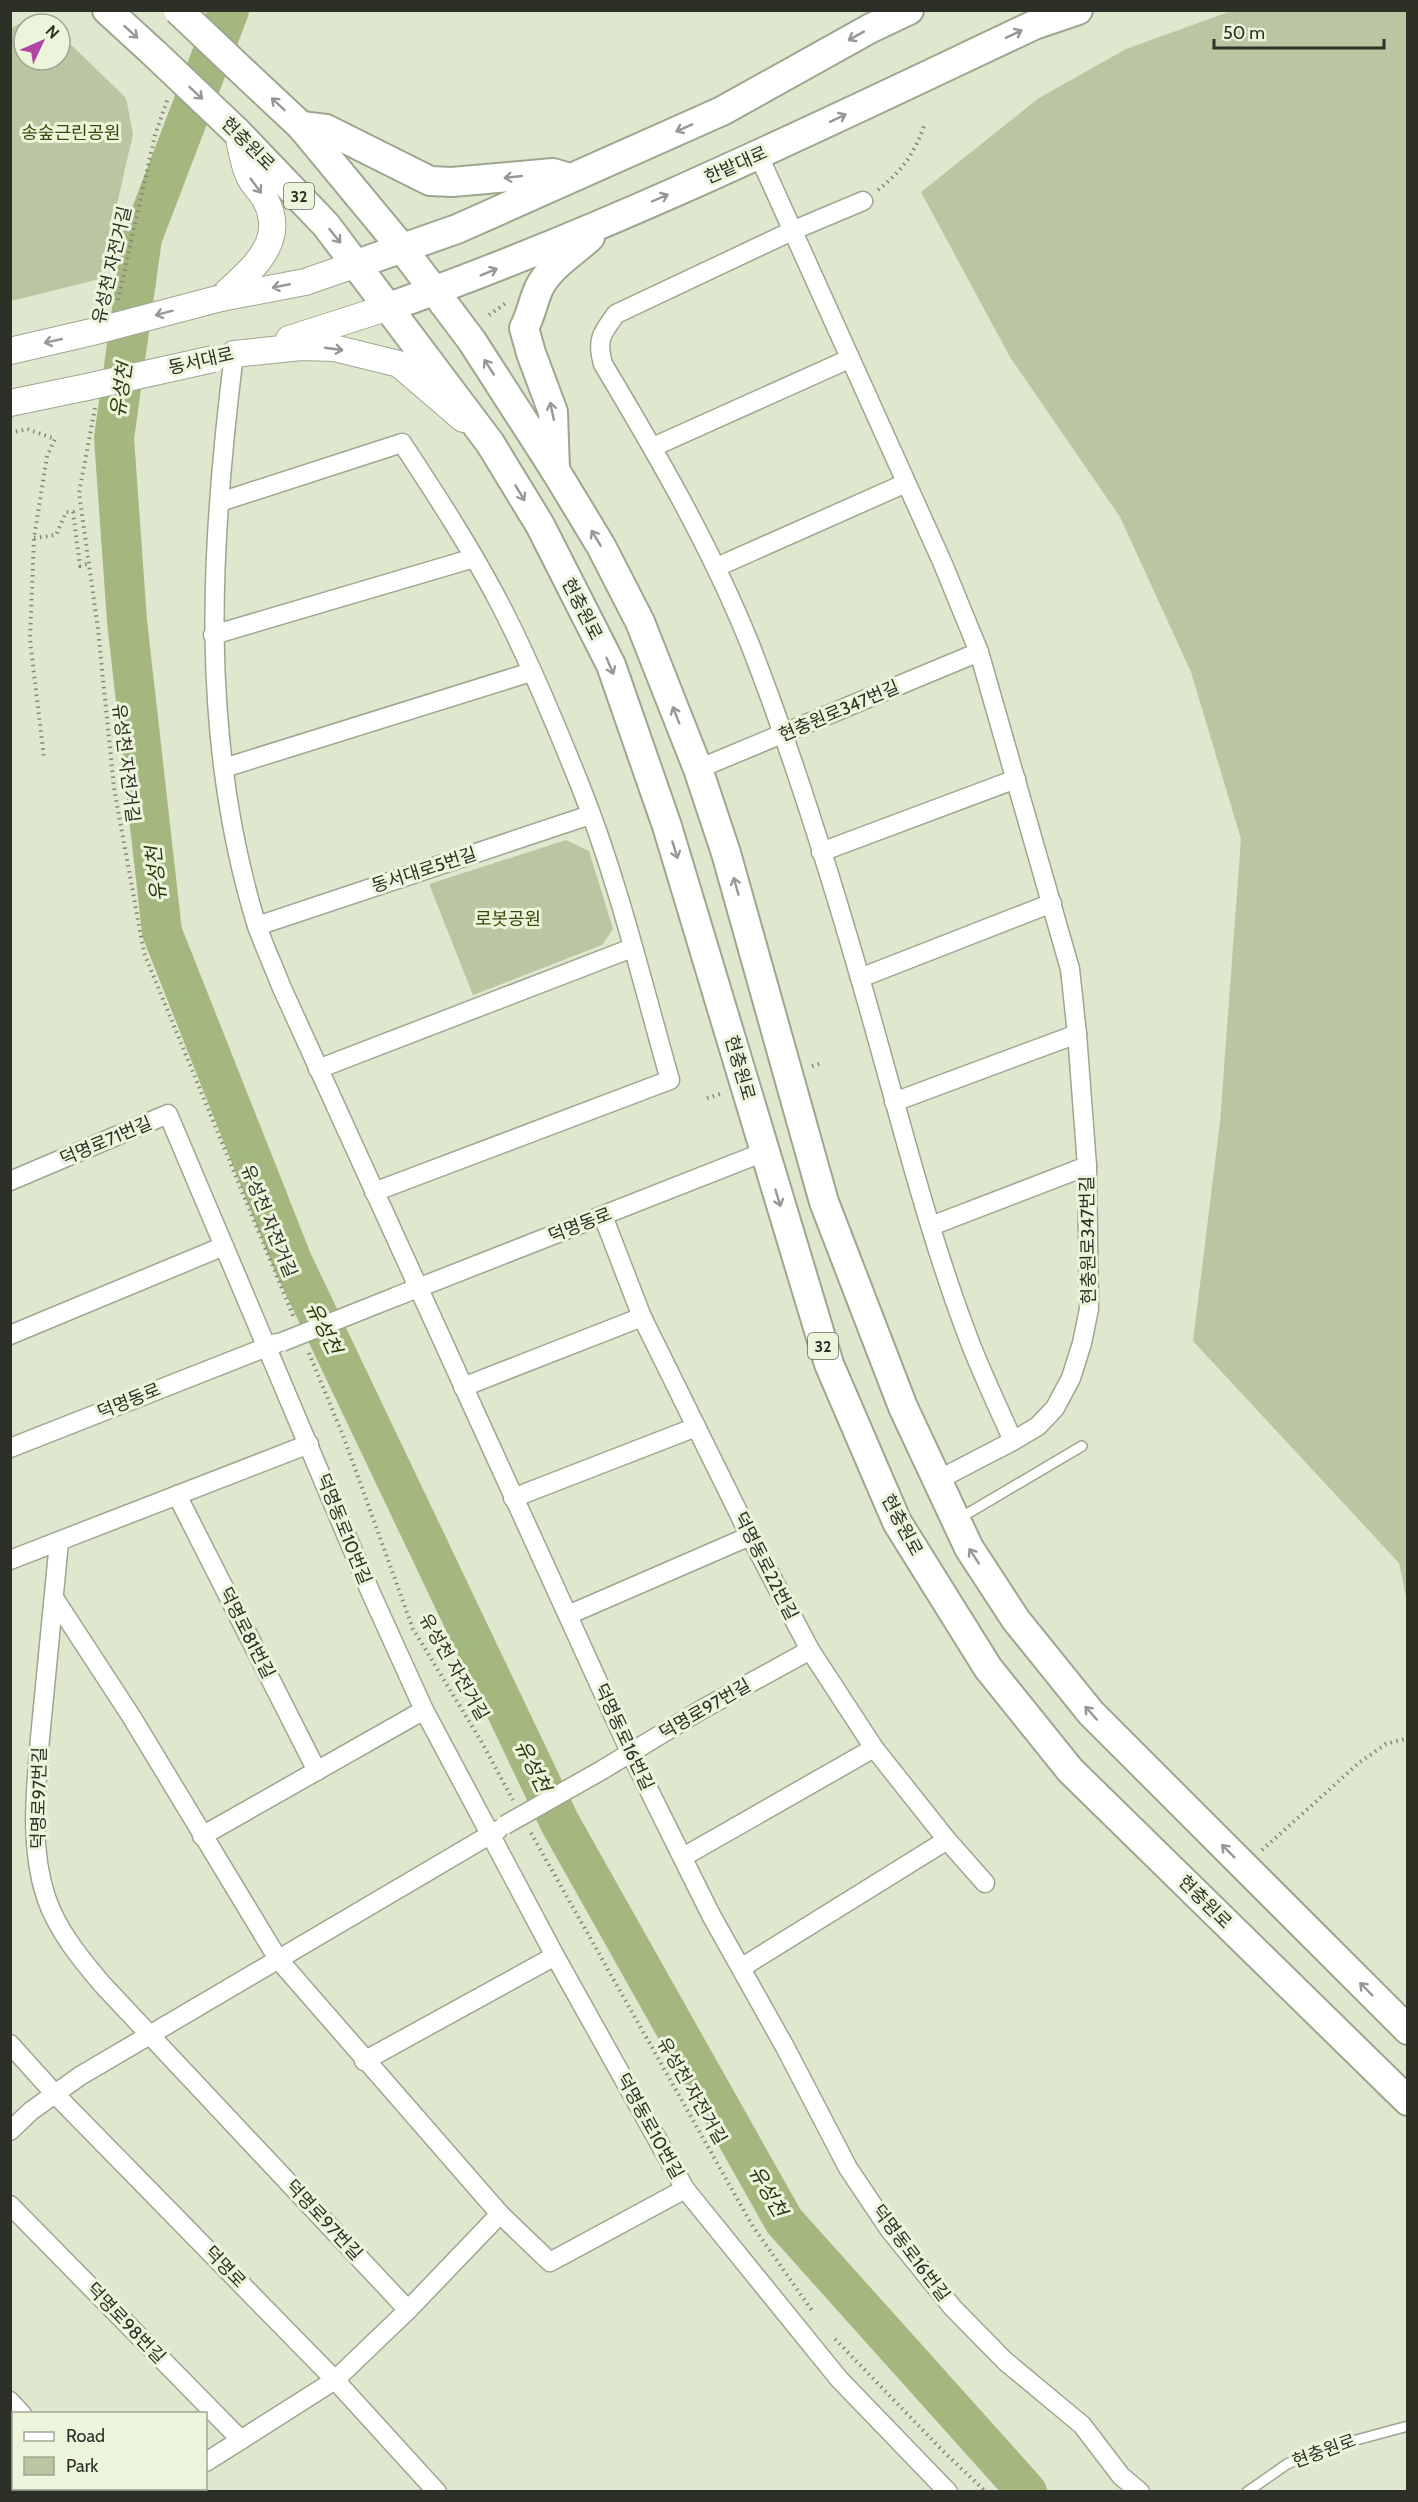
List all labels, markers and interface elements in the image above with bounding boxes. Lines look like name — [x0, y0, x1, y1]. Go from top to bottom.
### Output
north arrow — [12, 12, 72, 72]
scale bar — [1214, 12, 1384, 50]
text: N — [42, 21, 63, 43]
text: 50 m — [1223, 22, 1265, 44]
one-way arrow — [123, 25, 138, 39]
one-way arrow — [1005, 28, 1023, 40]
one-way arrow — [848, 30, 865, 42]
one-way arrow — [189, 86, 204, 100]
one-way arrow — [271, 98, 286, 112]
one-way arrow — [829, 111, 847, 123]
street label: 현충원로 — [217, 113, 279, 175]
park label: 송숲근린공원 — [21, 122, 121, 144]
one-way arrow — [676, 123, 694, 134]
street label: 한밭대로 — [701, 141, 771, 189]
one-way arrow — [504, 172, 524, 183]
one-way arrow — [250, 178, 262, 194]
road number: 32 — [284, 183, 314, 209]
one-way arrow — [651, 192, 669, 203]
street label: 유성천 자전거길 — [88, 204, 136, 326]
one-way arrow — [328, 227, 341, 243]
one-way arrow — [479, 265, 498, 276]
one-way arrow — [272, 281, 292, 292]
one-way arrow — [155, 308, 174, 319]
one-way arrow — [44, 336, 63, 348]
street label: 동서대로 — [166, 343, 236, 379]
one-way arrow — [324, 344, 343, 355]
water label: 유성천 — [105, 358, 137, 419]
one-way arrow — [483, 359, 496, 376]
one-way arrow — [545, 402, 557, 421]
one-way arrow — [515, 484, 527, 501]
one-way arrow — [590, 530, 602, 547]
street label: 현충원로 — [557, 574, 607, 644]
one-way arrow — [605, 657, 616, 675]
street label: 현충원로347번길 — [776, 676, 902, 746]
street label: 유성천 자전거길 — [108, 702, 144, 824]
one-way arrow — [670, 706, 681, 725]
one-way arrow — [670, 840, 681, 859]
water label: 유성천 — [141, 843, 171, 903]
street label: 동서대로5번길 — [369, 843, 479, 897]
one-way arrow — [729, 876, 741, 895]
park label: 로봇공원 — [475, 908, 541, 930]
street label: 현충원로 — [720, 1033, 760, 1103]
street label: 덕명로71번길 — [57, 1112, 155, 1170]
street label: 유성천 자전거길 — [236, 1161, 302, 1281]
street label: 현충원로347번길 — [1076, 1176, 1100, 1304]
one-way arrow — [773, 1188, 784, 1207]
street label: 덕명동로 — [545, 1203, 615, 1247]
water label: 유성천 — [301, 1298, 348, 1360]
road number: 32 — [808, 1333, 838, 1359]
street label: 덕명동로 — [94, 1378, 164, 1424]
street label: 덕명동로10번길 — [312, 1470, 376, 1588]
street label: 현충원로 — [877, 1491, 927, 1559]
street label: 덕명동로22번길 — [729, 1508, 803, 1624]
one-way arrow — [968, 1548, 981, 1565]
street label: 덕명로81번길 — [215, 1584, 279, 1682]
street label: 유성천 자전거길 — [414, 1610, 494, 1724]
street label: 덕명로97번길 — [655, 1674, 755, 1744]
street label: 덕명동로16번길 — [590, 1680, 658, 1794]
one-way arrow — [1084, 1705, 1098, 1720]
water label: 유성천 — [510, 1736, 557, 1798]
street label: 덕명로97번길 — [27, 1747, 51, 1849]
one-way arrow — [1221, 1843, 1236, 1858]
street label: 현충원로 — [1174, 1871, 1236, 1933]
one-way arrow — [1359, 1981, 1374, 1996]
street label: 유성천 자전거길 — [652, 2034, 732, 2148]
street label: 덕명동로10번길 — [612, 2069, 688, 2183]
water label: 유성천 — [744, 2161, 793, 2223]
street label: 덕명로97번길 — [281, 2175, 367, 2265]
street label: 덕명동로16번길 — [867, 2200, 955, 2306]
street label: 덕명로 — [200, 2241, 250, 2293]
street label: 덕명로98번길 — [82, 2278, 170, 2368]
legend — [12, 2412, 207, 2490]
text: Road — [66, 2425, 105, 2447]
street label: 현충원로 — [1289, 2429, 1359, 2473]
text: Park — [66, 2455, 99, 2477]

